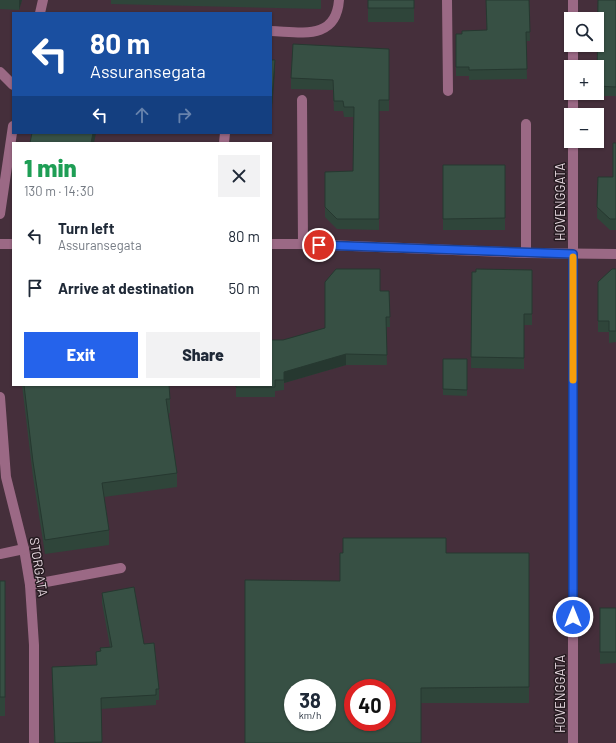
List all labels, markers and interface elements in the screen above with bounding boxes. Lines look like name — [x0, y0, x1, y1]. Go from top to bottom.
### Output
map controls — [564, 12, 604, 148]
button: search — [564, 12, 604, 52]
text: 80 m — [90, 26, 150, 60]
icon: left — [24, 28, 76, 80]
text: Assuransegata — [90, 60, 206, 82]
button: + — [564, 60, 604, 100]
icon: left — [89, 104, 111, 126]
icon: ahead — [131, 104, 153, 126]
icon: right — [173, 104, 195, 126]
button: − — [564, 108, 604, 148]
text: 1 min — [24, 153, 77, 182]
button: close — [218, 155, 260, 197]
street label: HOVENGGATA — [552, 163, 568, 241]
text: 130 m · 14:30 — [24, 183, 94, 199]
text: Turn left — [58, 219, 114, 237]
icon: left — [24, 225, 46, 247]
text: 80 m — [228, 227, 260, 245]
pin — [302, 228, 336, 262]
icon: arrive — [308, 234, 330, 256]
text: Assuransegata — [58, 237, 142, 253]
icon: arrive — [24, 277, 46, 299]
text: Arrive at destination — [58, 279, 194, 297]
text: 50 m — [228, 279, 260, 297]
button: Exit — [24, 332, 138, 378]
button: Share — [146, 332, 260, 378]
street label: STORGATA — [26, 536, 52, 598]
position arrow — [552, 596, 594, 638]
street label: HOVENGGATA — [552, 655, 568, 733]
speed limit sign: 40 — [344, 679, 396, 731]
text: 38 — [299, 688, 321, 712]
text: km/h — [299, 709, 321, 721]

